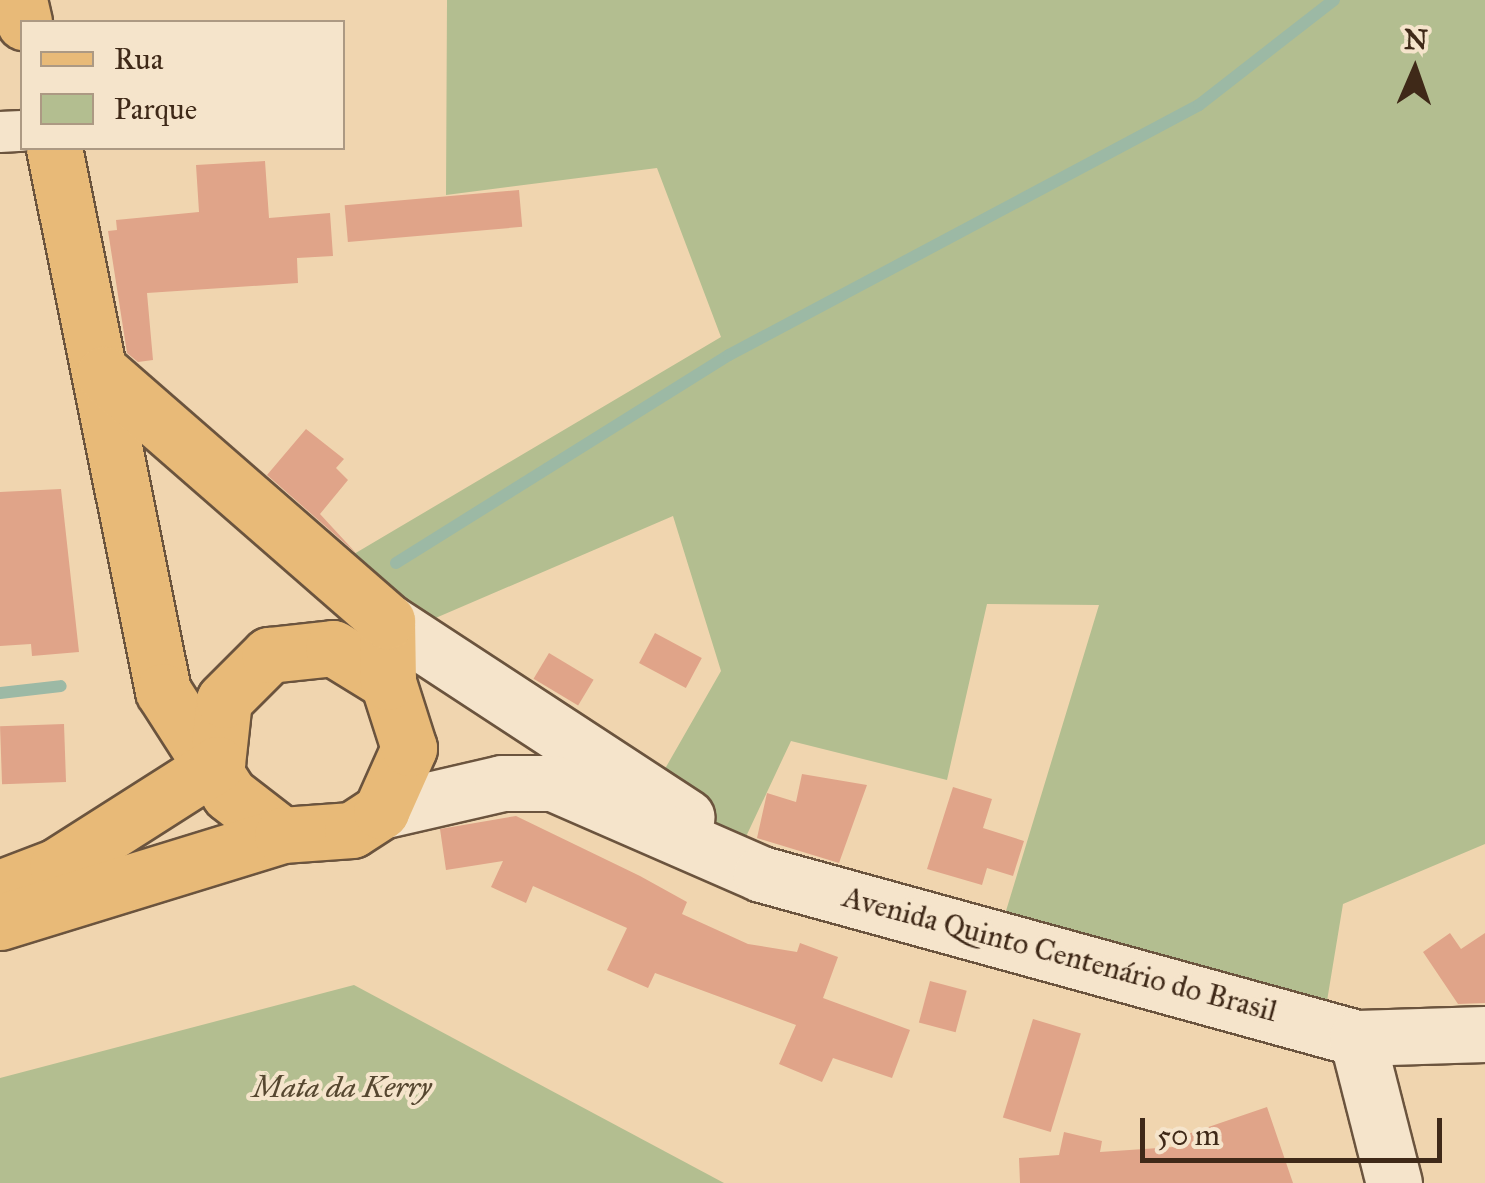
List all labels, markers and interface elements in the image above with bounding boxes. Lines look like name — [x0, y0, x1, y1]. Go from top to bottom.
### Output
legend — [20, 20, 345, 150]
north arrow — [1365, 20, 1465, 120]
text: N — [1404, 22, 1429, 57]
text: Rua — [114, 41, 164, 77]
text: Parque — [114, 91, 197, 127]
street label: Avenida Quinto Centenário do Brasil — [839, 879, 1281, 1029]
park label: Mata da Kerry — [253, 1069, 431, 1105]
scale bar — [1145, 1098, 1448, 1160]
text: 50 m — [1157, 1117, 1220, 1153]

